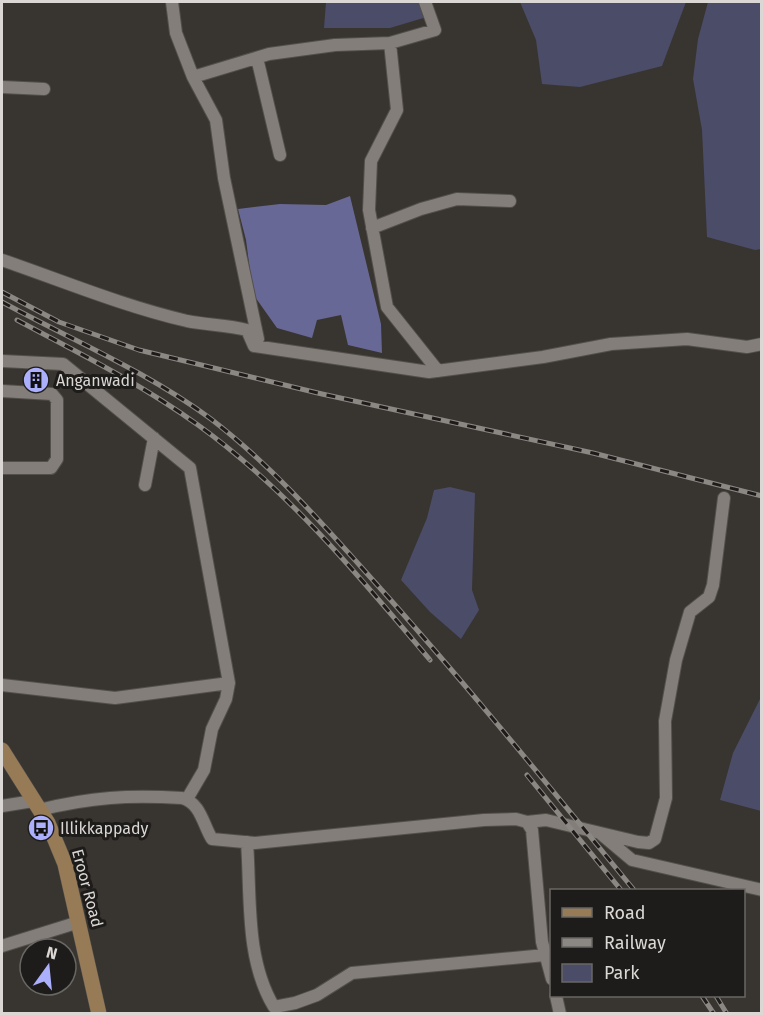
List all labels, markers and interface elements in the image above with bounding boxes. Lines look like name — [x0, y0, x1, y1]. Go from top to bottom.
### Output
building icon: Anganwadi — [21, 365, 51, 395]
place label: Anganwadi — [56, 371, 135, 390]
bus stop icon: Illikkappady — [26, 813, 56, 843]
place label: Illikkappady — [60, 819, 149, 838]
street label: Eroor Road — [68, 847, 107, 929]
legend — [550, 889, 745, 997]
text: Road — [604, 902, 646, 924]
text: Railway — [604, 932, 666, 954]
north arrow — [18, 937, 78, 997]
text: N — [44, 942, 59, 964]
text: Park — [604, 962, 640, 984]

